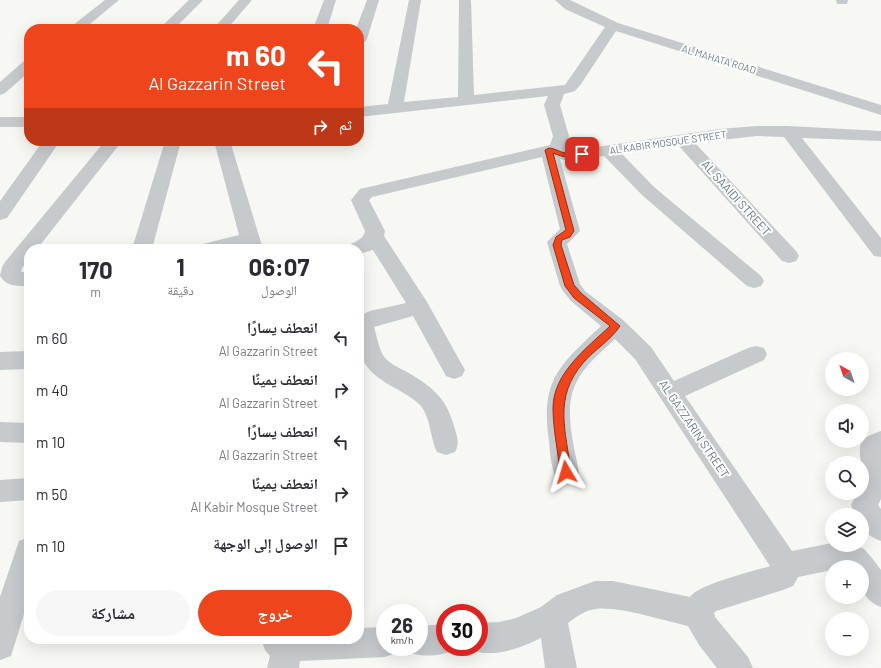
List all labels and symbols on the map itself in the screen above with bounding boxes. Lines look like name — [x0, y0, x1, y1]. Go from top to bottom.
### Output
street label: AL MAHATA ROAD — [681, 42, 757, 76]
street label: AL KABIR MOSQUE STREET — [609, 128, 728, 156]
pin — [565, 137, 599, 171]
street label: AL SAAIDI STREET — [699, 157, 774, 238]
north arrow — [825, 352, 869, 396]
street label: AL GAZZARIN STREET — [657, 377, 733, 480]
position arrow — [545, 451, 587, 493]
speed limit sign: 30 — [436, 604, 488, 656]

